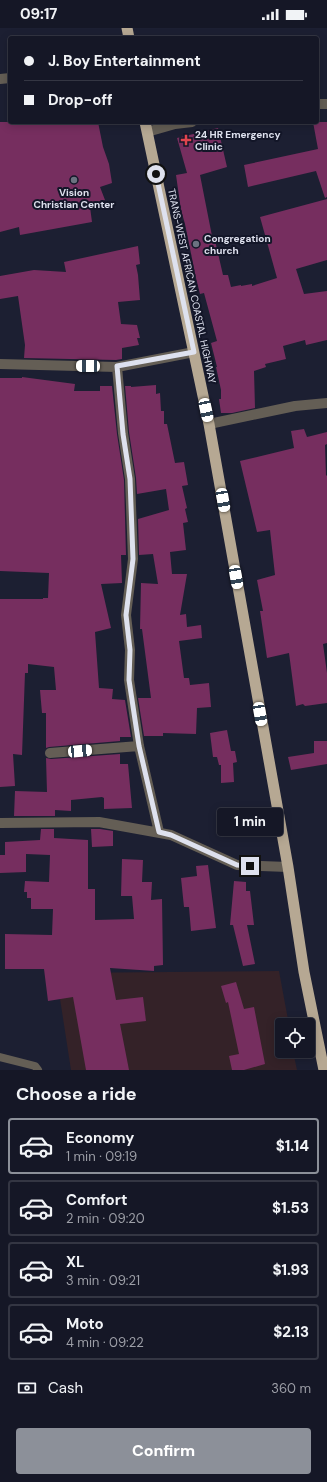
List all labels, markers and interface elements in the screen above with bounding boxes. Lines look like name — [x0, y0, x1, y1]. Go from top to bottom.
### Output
text: 09:17 — [20, 4, 57, 24]
text: J. Boy Entertainment — [48, 51, 201, 71]
text: Drop-off — [48, 90, 113, 110]
place label: 24 HR Emergency Clinic — [195, 128, 281, 153]
marker: 24 HR Emergency Clinic — [180, 134, 192, 146]
route start — [147, 165, 165, 183]
marker: Vision Christian Center — [69, 175, 79, 185]
place label: Vision Christian Center — [34, 186, 114, 211]
street label: TRANS-WEST AFRICAN COASTAL HIGHWAY — [165, 187, 219, 385]
place label: Congregation church — [204, 232, 271, 257]
marker: Congregation church — [191, 239, 201, 249]
car — [76, 360, 100, 372]
car — [198, 397, 214, 423]
car — [215, 487, 231, 513]
car — [228, 564, 244, 590]
car — [252, 701, 268, 727]
car — [68, 744, 92, 758]
callout: 1 min — [217, 808, 283, 836]
text: 1 min — [234, 813, 266, 830]
route end — [241, 857, 259, 875]
map controls — [275, 1018, 315, 1058]
button: locate — [275, 1018, 315, 1058]
text: Choose a ride — [16, 1082, 137, 1106]
icon: car — [18, 1128, 54, 1164]
text: Economy — [66, 1128, 134, 1148]
text: $1.14 — [276, 1136, 309, 1156]
text: 1 min · 09:19 — [66, 1148, 137, 1165]
icon: car — [18, 1190, 54, 1226]
text: Comfort — [66, 1190, 127, 1210]
text: $1.53 — [272, 1198, 309, 1218]
text: 2 min · 09:20 — [66, 1210, 145, 1227]
icon: car — [18, 1252, 54, 1288]
text: XL — [66, 1252, 84, 1272]
text: $1.93 — [272, 1260, 309, 1280]
text: 3 min · 09:21 — [66, 1272, 140, 1289]
icon: car — [18, 1314, 54, 1350]
text: Moto — [66, 1314, 104, 1334]
text: $2.13 — [273, 1322, 309, 1342]
text: 4 min · 09:22 — [66, 1334, 144, 1351]
icon: cash — [16, 1377, 38, 1399]
text: Cash — [48, 1378, 83, 1398]
text: 360 m — [271, 1380, 311, 1397]
button: Confirm — [16, 1428, 311, 1474]

